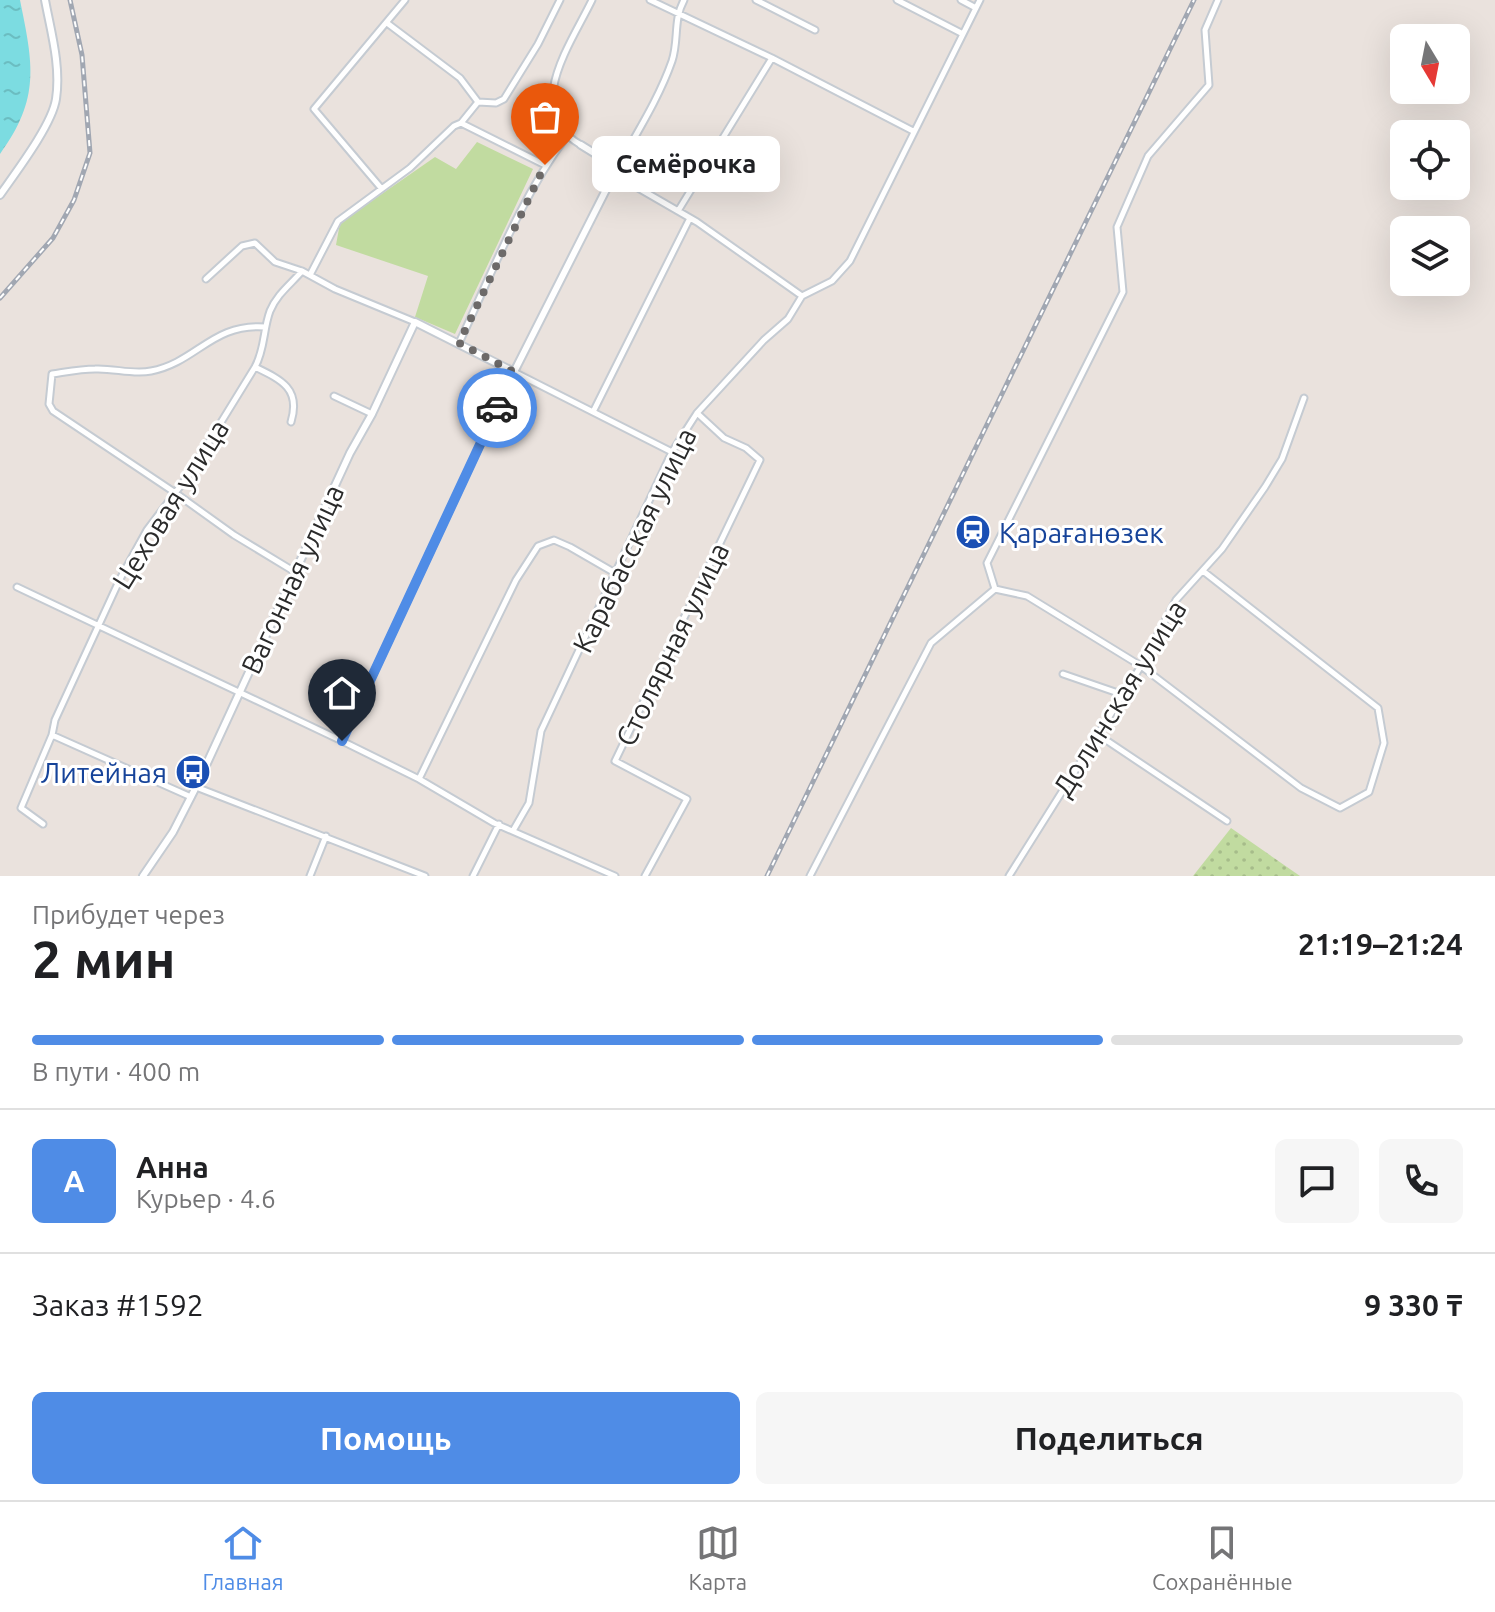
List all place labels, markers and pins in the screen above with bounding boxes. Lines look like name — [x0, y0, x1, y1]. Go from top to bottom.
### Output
pin — [511, 83, 579, 165]
callout: Семёрочка — [593, 137, 781, 193]
station icon: Қарағанөзек — [954, 513, 992, 551]
place label: Қарағанөзек — [999, 517, 1164, 548]
pin — [308, 659, 376, 741]
bus stop icon: Литейная — [174, 753, 212, 791]
place label: Литейная — [41, 757, 167, 788]

